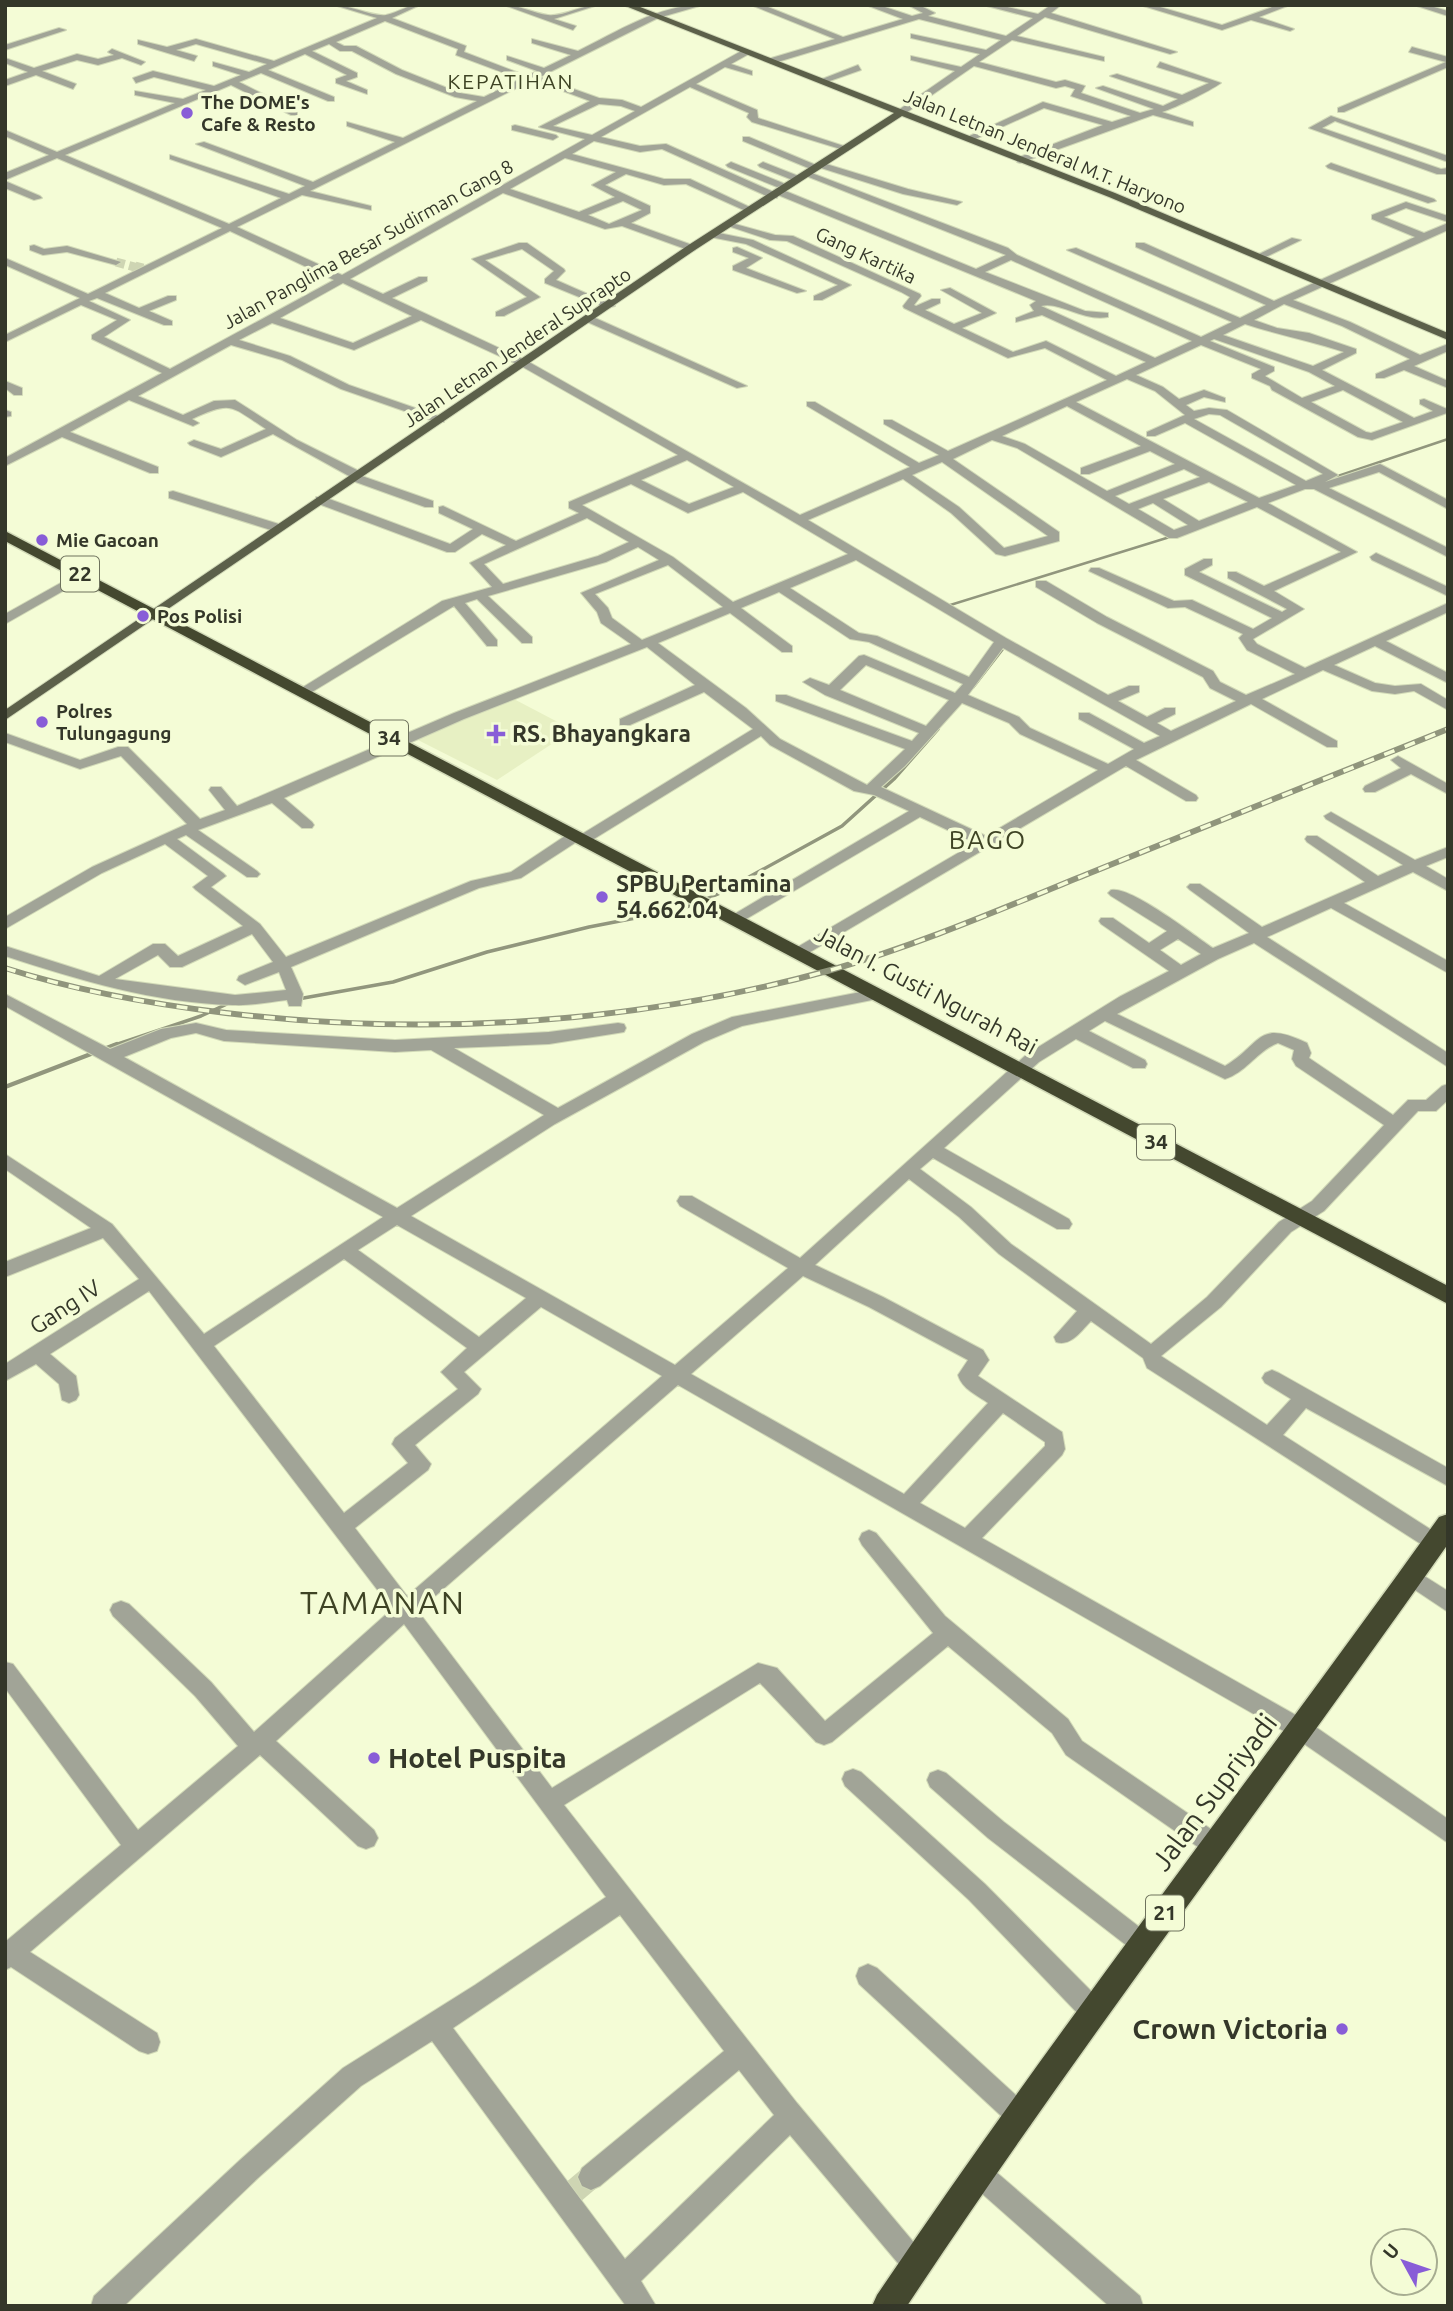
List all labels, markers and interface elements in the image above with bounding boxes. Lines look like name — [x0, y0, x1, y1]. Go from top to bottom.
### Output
district label: KEPATIHAN — [447, 69, 575, 93]
street label: Jalan Letnan Jenderal M.T. Haryono — [901, 84, 1189, 218]
place label: The DOME's Cafe & Resto — [201, 91, 316, 135]
marker: The DOME's Cafe & Resto — [179, 105, 195, 121]
street label: Jalan Panglima Besar Sudirman Gang 8 — [219, 155, 517, 333]
street label: Gang Kartika — [812, 222, 920, 288]
street label: Jalan Letnan Jenderal Suprapto — [399, 262, 635, 432]
place label: Mie Gacoan — [56, 529, 159, 551]
marker: Mie Gacoan — [34, 532, 50, 548]
road number: 22 — [61, 556, 99, 592]
place label: Pos Polisi — [157, 605, 242, 627]
marker: Pos Polisi — [135, 608, 151, 624]
place label: Polres Tulungagung — [56, 700, 172, 744]
marker: Polres Tulungagung — [34, 714, 50, 730]
road number: 34 — [370, 720, 408, 756]
place label: RS. Bhayangkara — [512, 721, 691, 746]
marker: RS. Bhayangkara — [486, 724, 506, 744]
district label: BAGO — [949, 825, 1027, 854]
place label: SPBU Pertamina 54.662.04 — [616, 871, 792, 922]
marker: SPBU Pertamina 54.662.04 — [594, 889, 610, 905]
street label: Jalan I. Gusti Ngurah Rai — [811, 920, 1042, 1059]
road number: 34 — [1137, 1124, 1175, 1160]
street label: Gang IV — [25, 1274, 105, 1339]
district label: TAMANAN — [300, 1584, 466, 1620]
street label: Jalan Supriyadi — [1145, 1707, 1282, 1876]
place label: Hotel Puspita — [388, 1742, 567, 1773]
marker: Hotel Puspita — [366, 1750, 382, 1766]
road number: 21 — [1146, 1896, 1184, 1930]
place label: Crown Victoria — [1132, 2013, 1328, 2044]
marker: Crown Victoria — [1334, 2021, 1350, 2037]
north arrow — [1369, 2227, 1439, 2297]
text: U — [1378, 2239, 1404, 2263]

